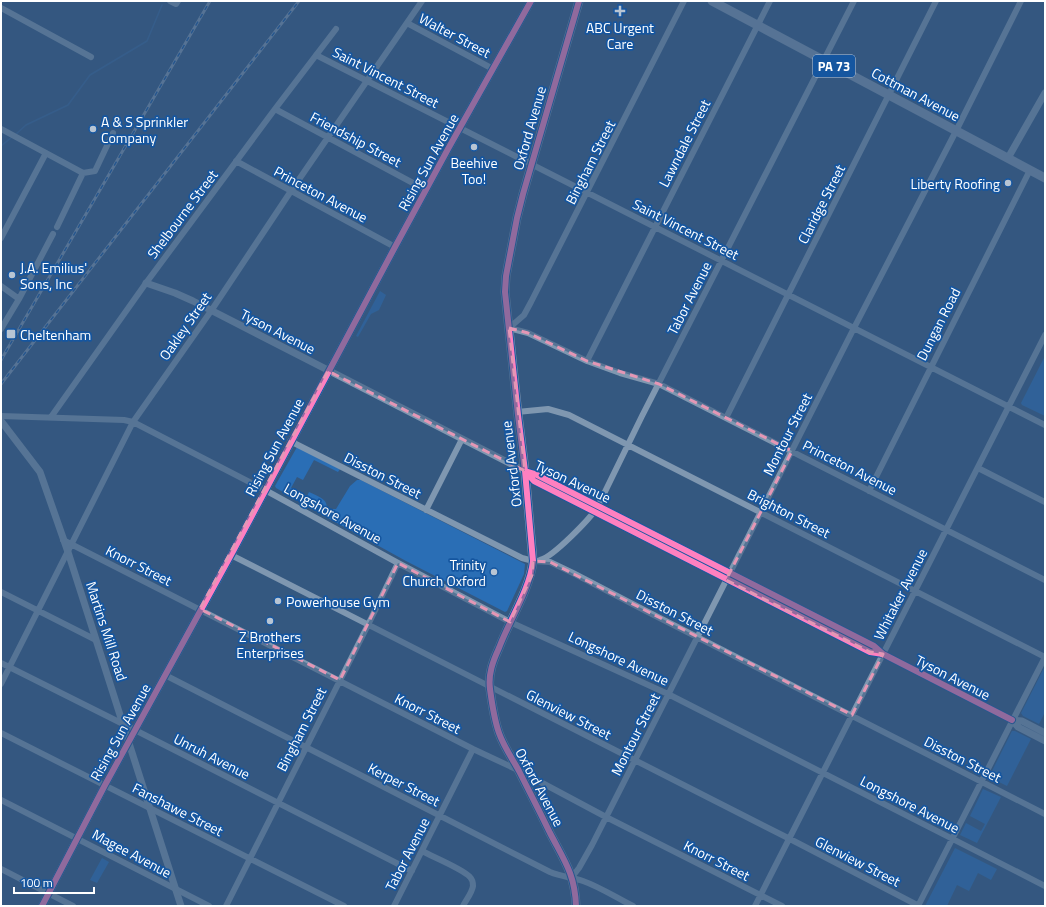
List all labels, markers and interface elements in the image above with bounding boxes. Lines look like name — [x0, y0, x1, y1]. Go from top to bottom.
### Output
marker: ABC Urgent Care — [614, 5, 626, 17]
street label: Walter Street — [415, 7, 495, 63]
place label: ABC Urgent Care — [586, 17, 654, 54]
street label: Saint Vincent Street — [329, 41, 443, 113]
road number: PA 73 — [813, 55, 855, 77]
street label: Cottman Avenue — [868, 62, 964, 126]
street label: Oxford Avenue — [507, 84, 551, 172]
street label: Lawndale Street — [653, 95, 715, 190]
street label: Friendship Street — [307, 106, 405, 172]
street label: Rising Sun Avenue — [393, 109, 463, 215]
place label: A & S Sprinkler Company — [101, 111, 188, 148]
street label: Bingham Street — [560, 116, 620, 208]
marker: A & S Sprinkler Company — [88, 124, 98, 134]
marker: Beehive Too! — [469, 142, 479, 152]
place label: Beehive Too! — [450, 152, 498, 189]
street label: Princeton Avenue — [270, 160, 372, 228]
street label: Claridge Street — [792, 161, 850, 247]
street label: Shelbourne Street — [142, 165, 222, 263]
place label: Liberty Roofing — [910, 173, 1000, 194]
marker: Liberty Roofing — [1003, 178, 1013, 188]
street label: Saint Vincent Street — [629, 193, 743, 265]
place label: J.A. Emilius' Sons, Inc — [20, 257, 87, 294]
street label: Tabor Avenue — [662, 258, 716, 338]
marker: J.A. Emilius' Sons, Inc — [7, 270, 17, 280]
street label: Dungan Road — [911, 284, 965, 364]
street label: Oakley Street — [154, 288, 216, 364]
street label: Tyson Avenue — [237, 303, 319, 359]
place label: Cheltenham — [20, 324, 91, 345]
marker: Cheltenham — [5, 328, 17, 340]
street label: Montour Street — [757, 389, 817, 479]
street label: Rising Sun Avenue — [239, 394, 309, 500]
street label: Oxford Avenue — [495, 420, 527, 508]
street label: Princeton Avenue — [799, 434, 901, 500]
street label: Disston Street — [341, 447, 425, 503]
street label: Tyson Avenue — [532, 454, 614, 508]
street label: Longshore Avenue — [280, 477, 386, 549]
street label: Brighton Street — [744, 483, 834, 543]
street label: Knorr Street — [102, 539, 176, 591]
street label: Whitaker Avenue — [868, 545, 932, 643]
place label: Trinity Church Oxford — [402, 554, 486, 591]
marker: Trinity Church Oxford — [489, 567, 499, 577]
street label: Martins Mill Road — [81, 579, 133, 683]
street label: Disston Street — [633, 584, 717, 640]
place label: Powerhouse Gym — [286, 591, 390, 612]
marker: Powerhouse Gym — [273, 596, 283, 606]
marker: Z Brothers Enterprises — [265, 616, 275, 626]
street label: Longshore Avenue — [565, 625, 673, 691]
place label: Z Brothers Enterprises — [236, 626, 304, 663]
street label: Tyson Avenue — [912, 649, 994, 705]
street label: Rising Sun Avenue — [85, 679, 155, 785]
street label: Bingham Street — [271, 683, 331, 775]
street label: Glenview Street — [523, 684, 615, 745]
street label: Knorr Street — [391, 687, 465, 739]
street label: Montour Street — [605, 689, 665, 779]
street label: Unruh Avenue — [170, 728, 254, 784]
street label: Disston Street — [921, 731, 1005, 787]
street label: Oxford Avenue — [510, 744, 570, 830]
street label: Kerper Street — [364, 757, 444, 811]
street label: Longshore Avenue — [857, 770, 963, 838]
street label: Fanshawe Street — [129, 777, 227, 841]
street label: Tabor Avenue — [380, 814, 434, 894]
street label: Magee Avenue — [89, 823, 175, 883]
street label: Glenview Street — [812, 831, 904, 892]
street label: Knorr Street — [680, 834, 754, 886]
scale bar — [14, 869, 94, 895]
text: 100 m — [20, 873, 53, 892]

